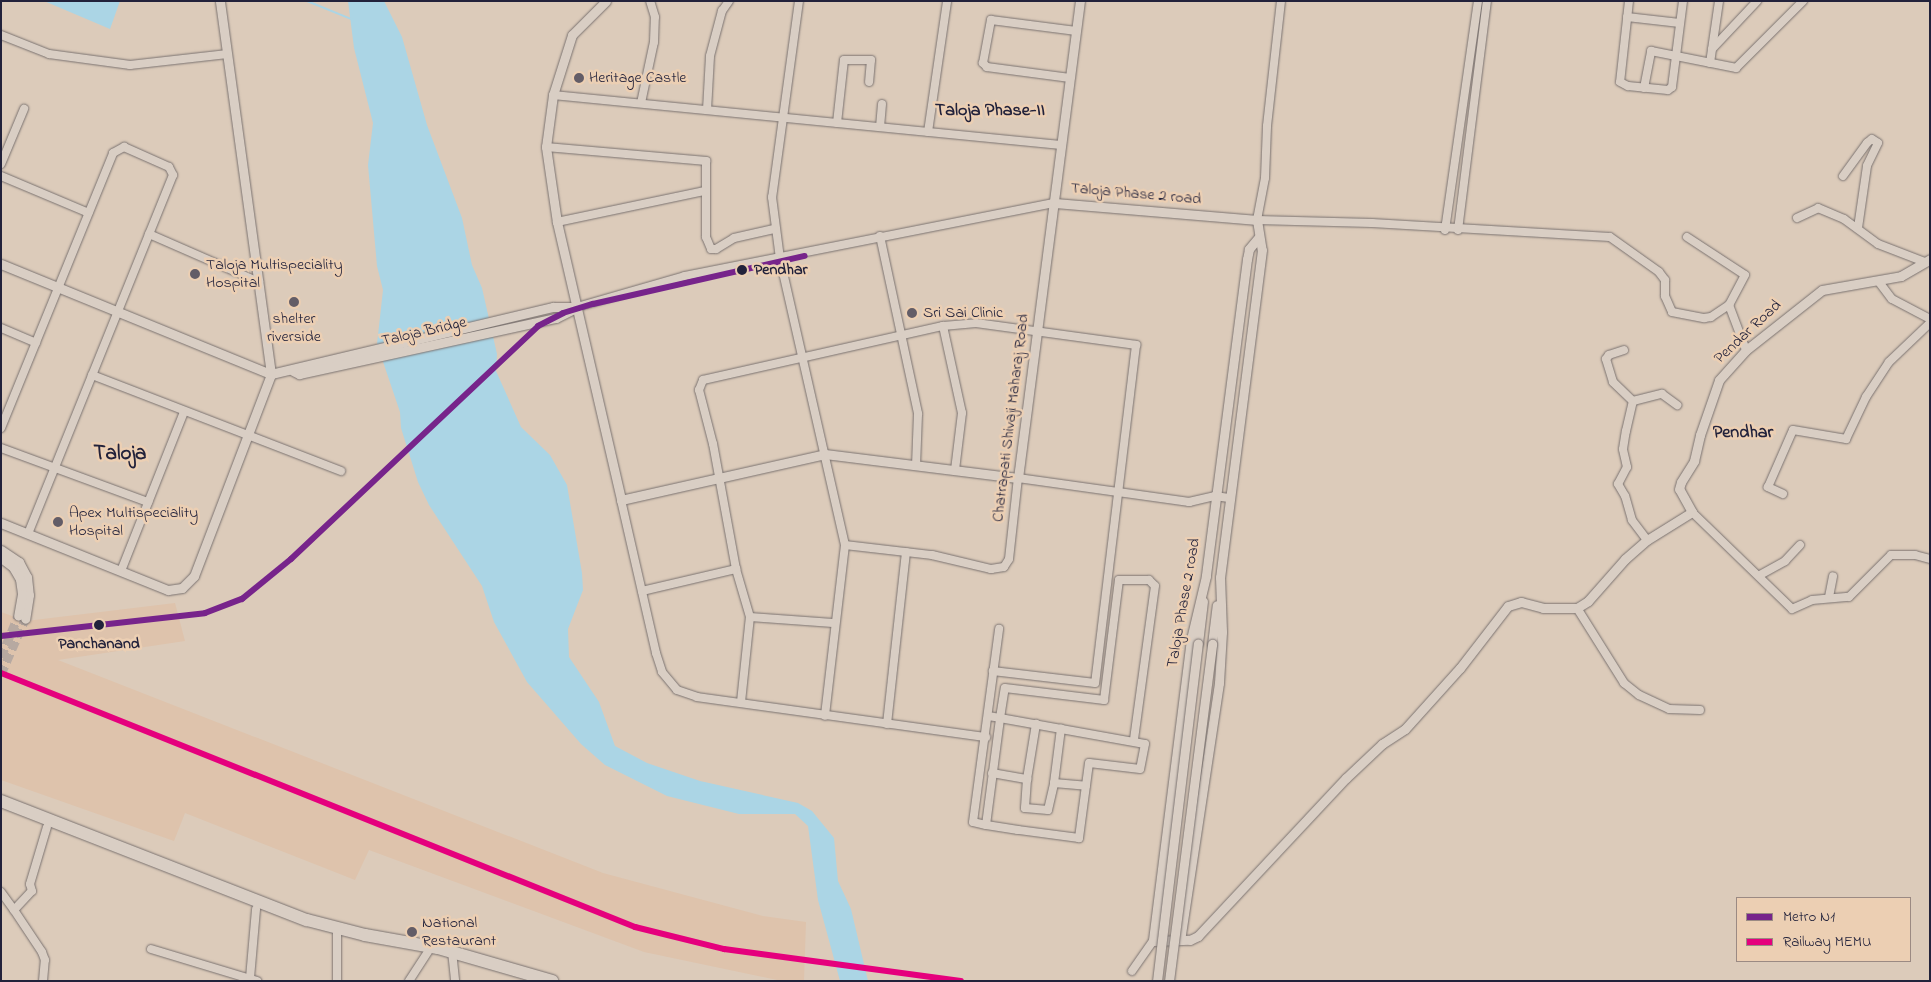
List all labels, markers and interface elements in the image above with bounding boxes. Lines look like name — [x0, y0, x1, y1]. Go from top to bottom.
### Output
place label: Heritage Castle — [589, 68, 686, 88]
marker: Heritage Castle — [573, 72, 585, 84]
district label: Taloja Phase-II — [935, 100, 1045, 122]
street label: Taloja Phase 2 road — [1070, 179, 1202, 209]
place label: Taloja Multispeciality Hospital — [206, 255, 343, 293]
place label: Pendhar — [754, 260, 808, 280]
marker: Pendhar — [734, 262, 750, 278]
marker: Taloja Multispeciality Hospital — [188, 267, 202, 281]
marker: shelter riverside — [288, 296, 300, 308]
street label: Pendar Road — [1710, 296, 1786, 368]
place label: Sri Sai Clinic — [923, 303, 1003, 323]
marker: Sri Sai Clinic — [905, 306, 919, 320]
place label: shelter riverside — [267, 309, 321, 347]
street label: Taloja Bridge — [380, 313, 468, 351]
street label: Chatrapati Shivaji Maharaj Road — [989, 313, 1033, 523]
district label: Pendhar — [1713, 422, 1773, 444]
district label: Taloja — [94, 441, 146, 467]
place label: Apex Multispeciality Hospital — [69, 503, 198, 541]
marker: Apex Multispeciality Hospital — [51, 515, 65, 529]
street label: Taloja Phase 2 road — [1163, 537, 1205, 669]
marker: Panchanand — [91, 617, 107, 633]
place label: Panchanand — [58, 634, 140, 654]
legend — [1736, 897, 1911, 962]
text: Metro N1 — [1783, 906, 1835, 928]
place label: National Restaurant — [422, 913, 496, 951]
marker: National Restaurant — [406, 926, 418, 938]
text: Railway MEMU — [1783, 931, 1871, 953]

